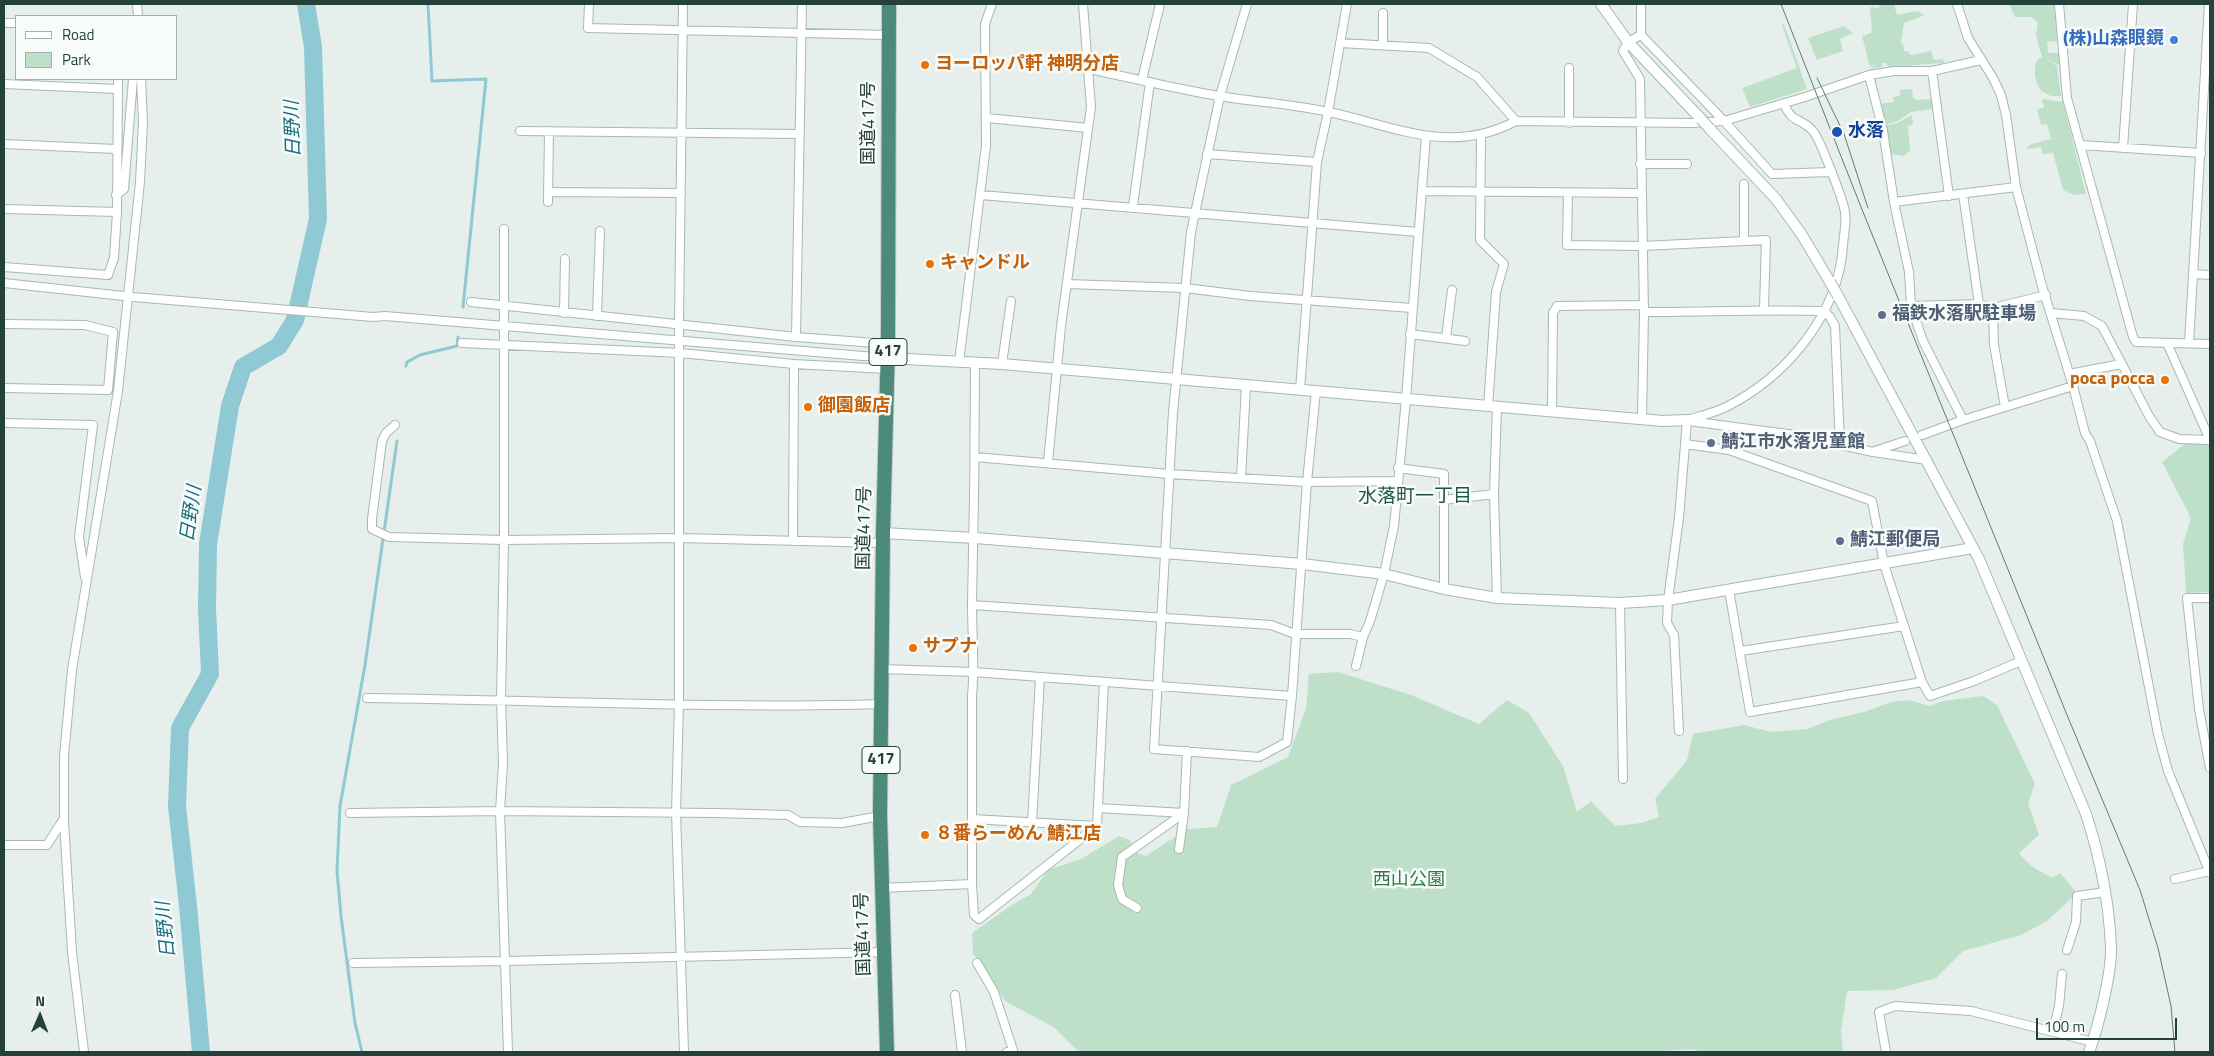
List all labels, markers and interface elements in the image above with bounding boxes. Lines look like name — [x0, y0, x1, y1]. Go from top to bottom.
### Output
legend — [15, 15, 178, 80]
text: Road — [62, 23, 94, 46]
place label: (株)山森眼鏡 — [2063, 29, 2164, 51]
marker: (株)山森眼鏡 — [2168, 34, 2180, 46]
text: Park — [62, 48, 91, 71]
place label: ヨーロッパ軒 神明分店 — [935, 54, 1119, 76]
marker: ヨーロッパ軒 神明分店 — [919, 59, 931, 71]
street label: 国道417号 — [859, 81, 881, 165]
water label: 日野川 — [282, 100, 306, 158]
place label: 水落 — [1848, 121, 1884, 143]
marker: 水落 — [1830, 125, 1844, 139]
place label: キャンドル — [940, 253, 1030, 275]
marker: キャンドル — [924, 258, 936, 270]
place label: 福鉄水落駅駐車場 — [1892, 304, 2036, 326]
marker: 福鉄水落駅駐車場 — [1876, 309, 1888, 321]
road number: 417 — [869, 338, 907, 366]
place label: poca pocca — [2070, 369, 2155, 391]
marker: poca pocca — [2159, 374, 2171, 386]
place label: 御園飯店 — [818, 396, 890, 418]
marker: 御園飯店 — [802, 401, 814, 413]
place label: 鯖江市水落児童館 — [1721, 432, 1865, 454]
marker: 鯖江市水落児童館 — [1705, 437, 1717, 449]
water label: 日野川 — [177, 484, 207, 544]
street label: 国道417号 — [853, 486, 877, 570]
district label: 水落町一丁目 — [1358, 486, 1472, 508]
place label: 鯖江郵便局 — [1850, 530, 1940, 552]
marker: 鯖江郵便局 — [1834, 535, 1846, 547]
place label: サプナ — [923, 637, 977, 659]
marker: サプナ — [907, 642, 919, 654]
road number: 417 — [862, 746, 900, 774]
place label: ８番らーめん 鯖江店 — [935, 824, 1101, 846]
marker: ８番らーめん 鯖江店 — [919, 829, 931, 841]
park label: 西山公園 — [1373, 870, 1445, 892]
street label: 国道417号 — [852, 892, 876, 976]
water label: 日野川 — [153, 900, 181, 960]
text: N — [35, 990, 45, 1011]
north arrow — [15, 991, 65, 1041]
scale bar — [2039, 1008, 2180, 1040]
text: 100 m — [2044, 1015, 2085, 1038]

